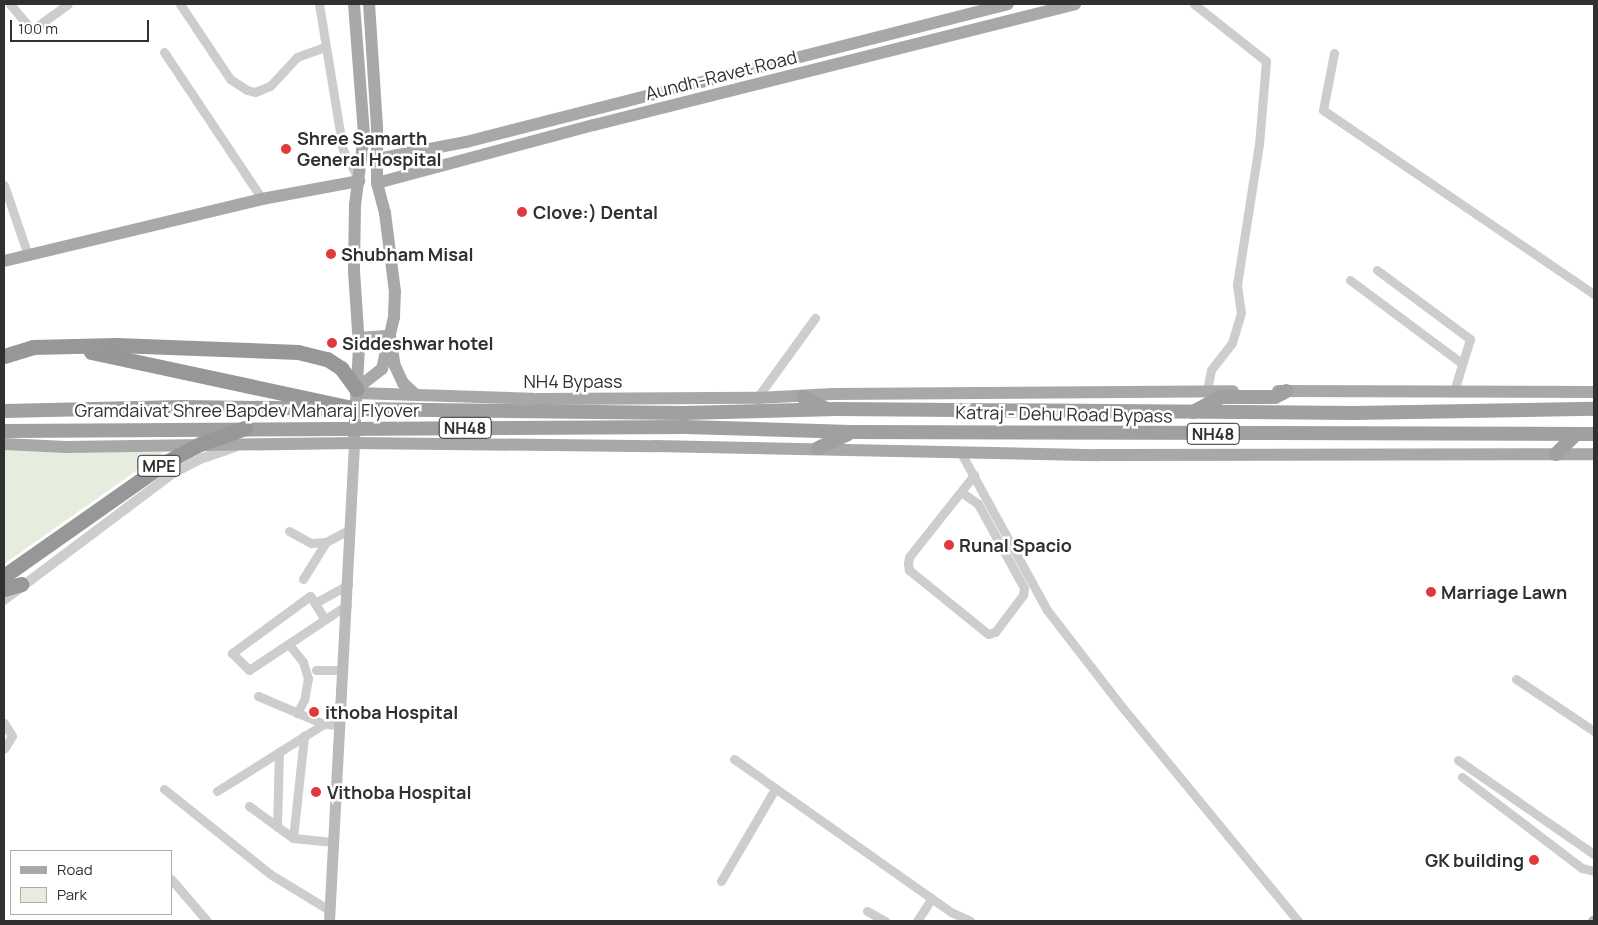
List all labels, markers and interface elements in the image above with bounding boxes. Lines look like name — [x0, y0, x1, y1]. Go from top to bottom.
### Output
scale bar — [12, 10, 151, 42]
text: 100 m — [18, 18, 58, 39]
street label: Aundh-Ravet Road — [643, 46, 799, 104]
place label: Shree Samarth General Hospital — [297, 128, 442, 170]
marker: Shree Samarth General Hospital — [279, 142, 293, 156]
place label: Clove:) Dental — [533, 201, 658, 223]
marker: Clove:) Dental — [515, 205, 529, 219]
place label: Shubham Misal — [341, 243, 473, 265]
marker: Shubham Misal — [325, 248, 337, 260]
place label: Siddeshwar hotel — [342, 332, 494, 354]
marker: Siddeshwar hotel — [326, 337, 338, 349]
street label: NH4 Bypass — [524, 370, 622, 392]
street label: Gramdaivat Shree Bapdev Maharaj Flyover — [75, 399, 419, 421]
street label: Katraj - Dehu Road Bypass — [955, 401, 1173, 427]
road number: NH48 — [438, 414, 492, 442]
road number: NH48 — [1186, 420, 1240, 448]
road number: MPE — [136, 452, 182, 480]
place label: Runal Spacio — [959, 534, 1072, 556]
marker: Runal Spacio — [943, 539, 955, 551]
place label: Marriage Lawn — [1441, 581, 1567, 603]
marker: Marriage Lawn — [1425, 586, 1437, 598]
place label: ithoba Hospital — [325, 701, 458, 723]
marker: ithoba Hospital — [307, 705, 321, 719]
place label: Vithoba Hospital — [327, 781, 471, 803]
marker: Vithoba Hospital — [309, 785, 323, 799]
place label: GK building — [1425, 849, 1524, 871]
legend — [10, 850, 172, 915]
marker: GK building — [1528, 854, 1540, 866]
text: Road — [57, 859, 93, 880]
text: Park — [57, 884, 87, 905]

